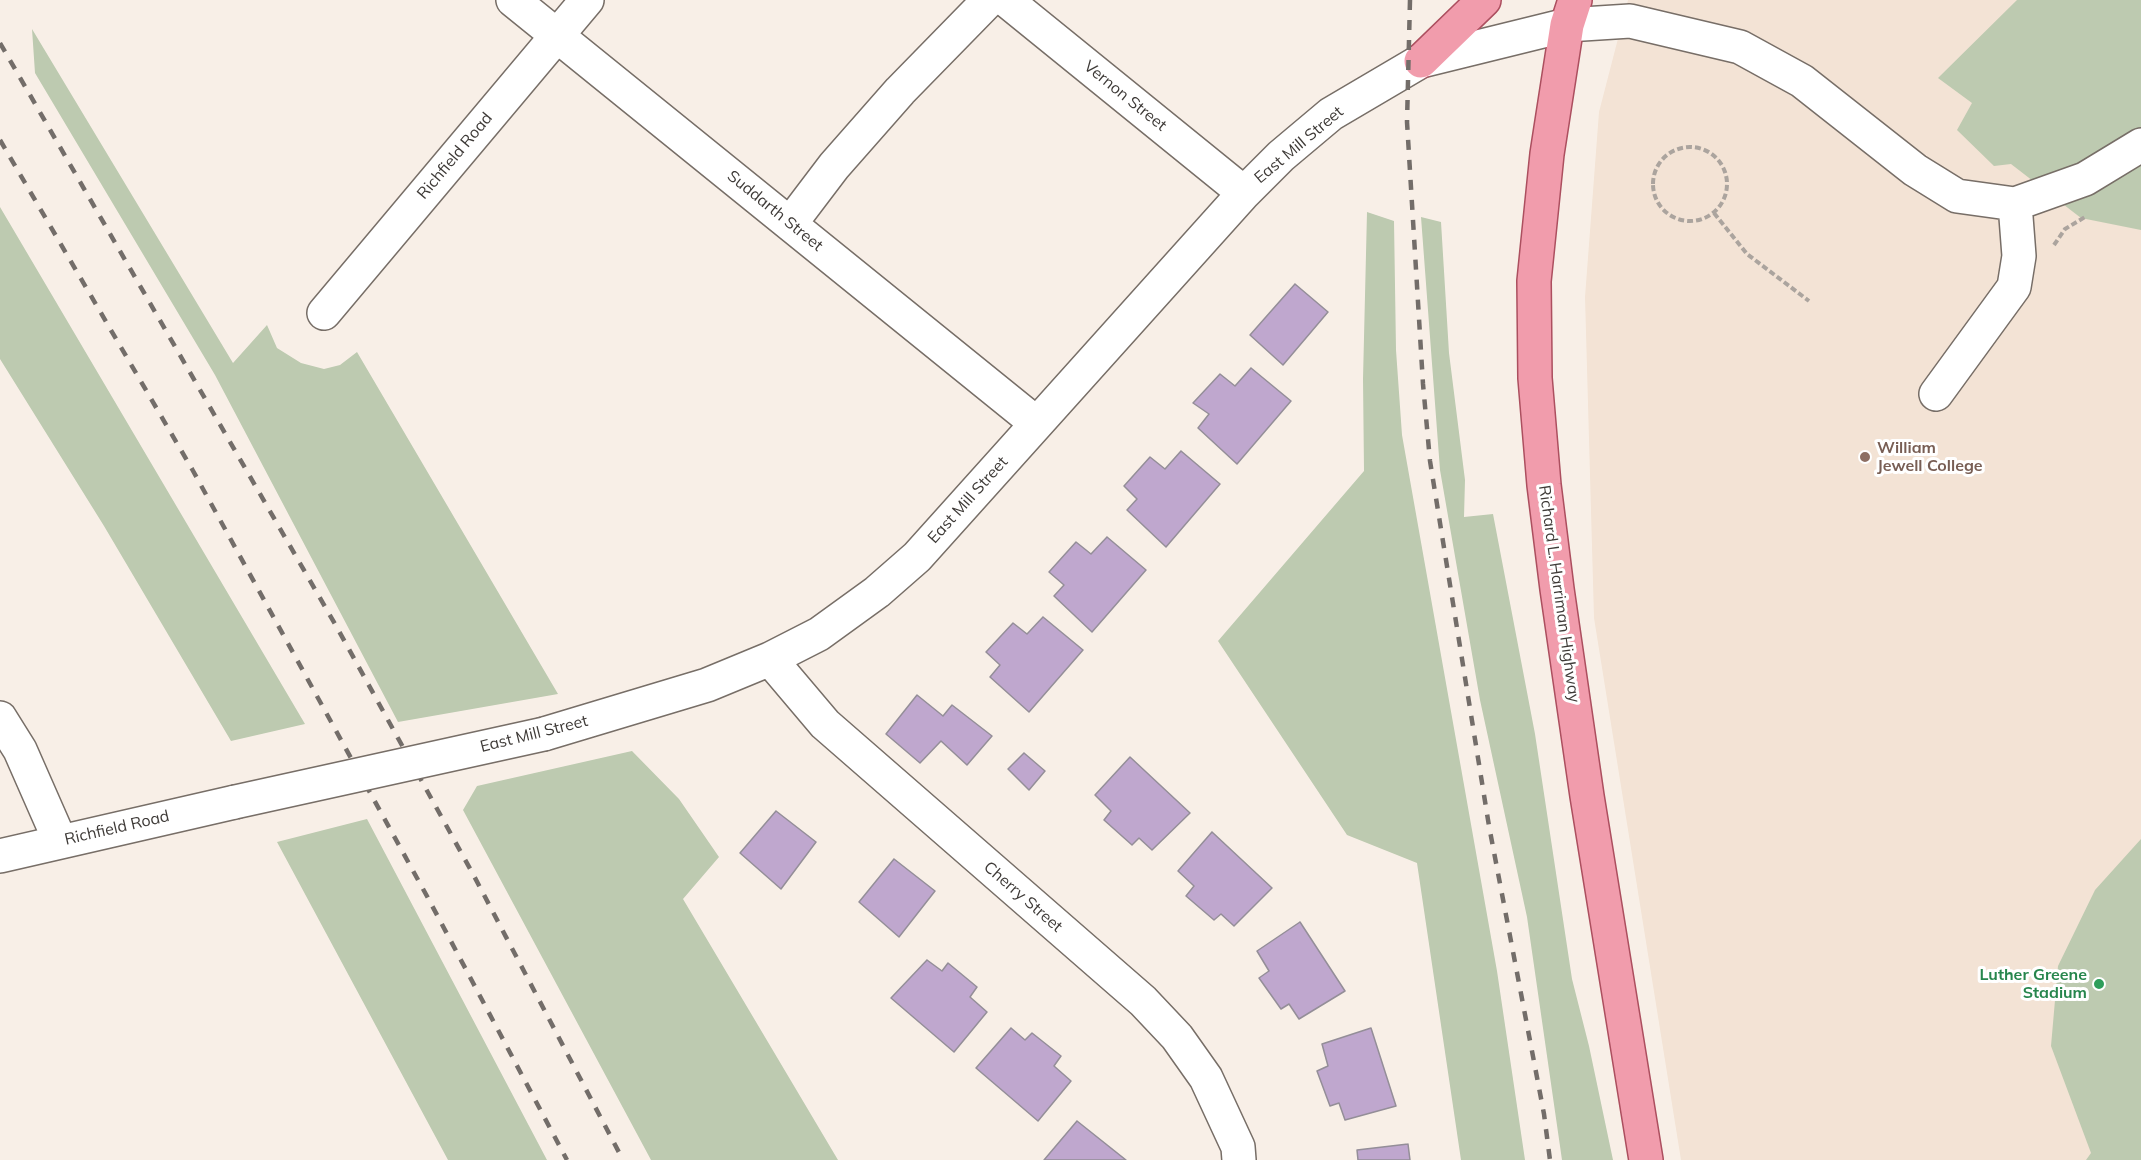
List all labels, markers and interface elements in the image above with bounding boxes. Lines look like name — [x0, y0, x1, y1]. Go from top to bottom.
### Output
street label: Vernon Street — [1080, 57, 1170, 135]
street label: East Mill Street — [1251, 102, 1347, 188]
street label: Richfield Road — [413, 109, 497, 203]
street label: Suddarth Street — [723, 167, 827, 255]
place label: William Jewell College — [1877, 438, 1983, 476]
marker: William Jewell College — [1858, 450, 1872, 464]
street label: East Mill Street — [924, 453, 1012, 547]
street label: Richard L. Harriman Highway — [1534, 484, 1584, 704]
street label: East Mill Street — [478, 711, 590, 757]
street label: Richfield Road — [63, 807, 171, 849]
street label: Cherry Street — [980, 858, 1066, 936]
place label: Luther Greene Stadium — [1980, 965, 2087, 1003]
marker: Luther Greene Stadium — [2092, 977, 2106, 991]

